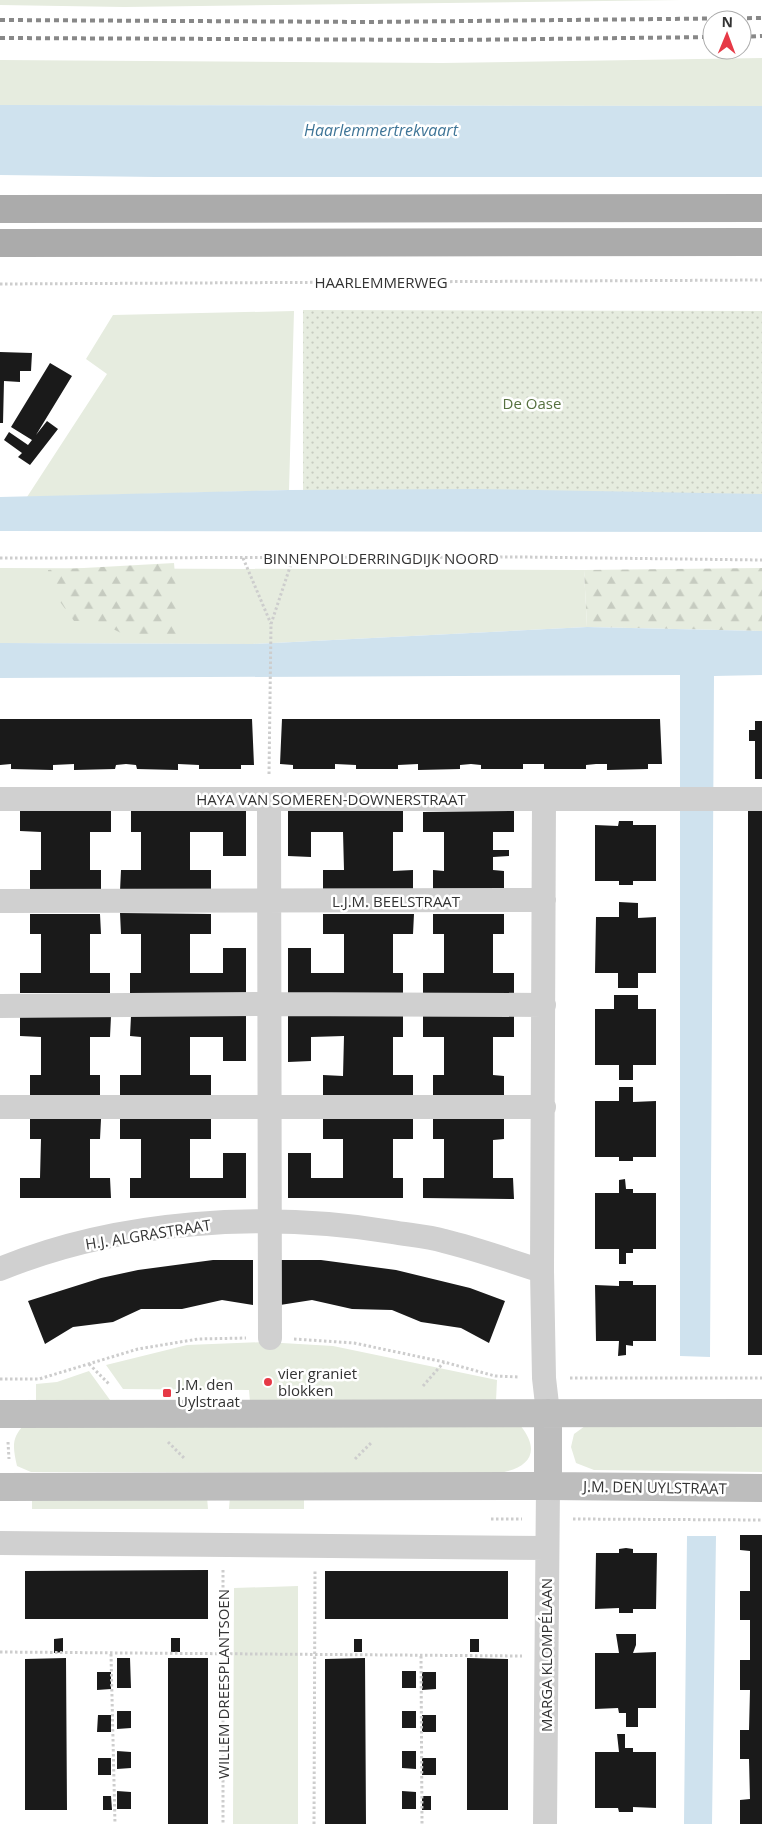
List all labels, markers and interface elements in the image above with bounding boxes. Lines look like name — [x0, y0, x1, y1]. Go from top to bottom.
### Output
north arrow — [702, 10, 752, 60]
text: N — [721, 12, 733, 31]
water label: Haarlemmertrekvaart — [304, 119, 459, 141]
street label: HAARLEMMERWEG — [314, 272, 448, 292]
park label: De Oase — [503, 393, 561, 413]
street label: BINNENPOLDERRINGDIJK NOORD — [263, 548, 499, 568]
street label: HAYA VAN SOMEREN-DOWNERSTRAAT — [196, 789, 467, 809]
street label: L.J.M. BEELSTRAAT — [332, 891, 461, 911]
street label: H.J. ALGRASTRAAT — [84, 1214, 213, 1254]
place label: vier graniet blokken — [278, 1363, 357, 1400]
place label: J.M. den Uylstraat — [175, 1374, 240, 1411]
marker: vier graniet blokken — [262, 1376, 274, 1388]
marker: J.M. den Uylstraat — [161, 1387, 173, 1399]
street label: J.M. DEN UYLSTRAAT — [581, 1476, 728, 1498]
street label: MARGA KLOMPÉLAAN — [536, 1578, 556, 1732]
street label: WILLEM DREESPLANTSOEN — [213, 1589, 233, 1779]

